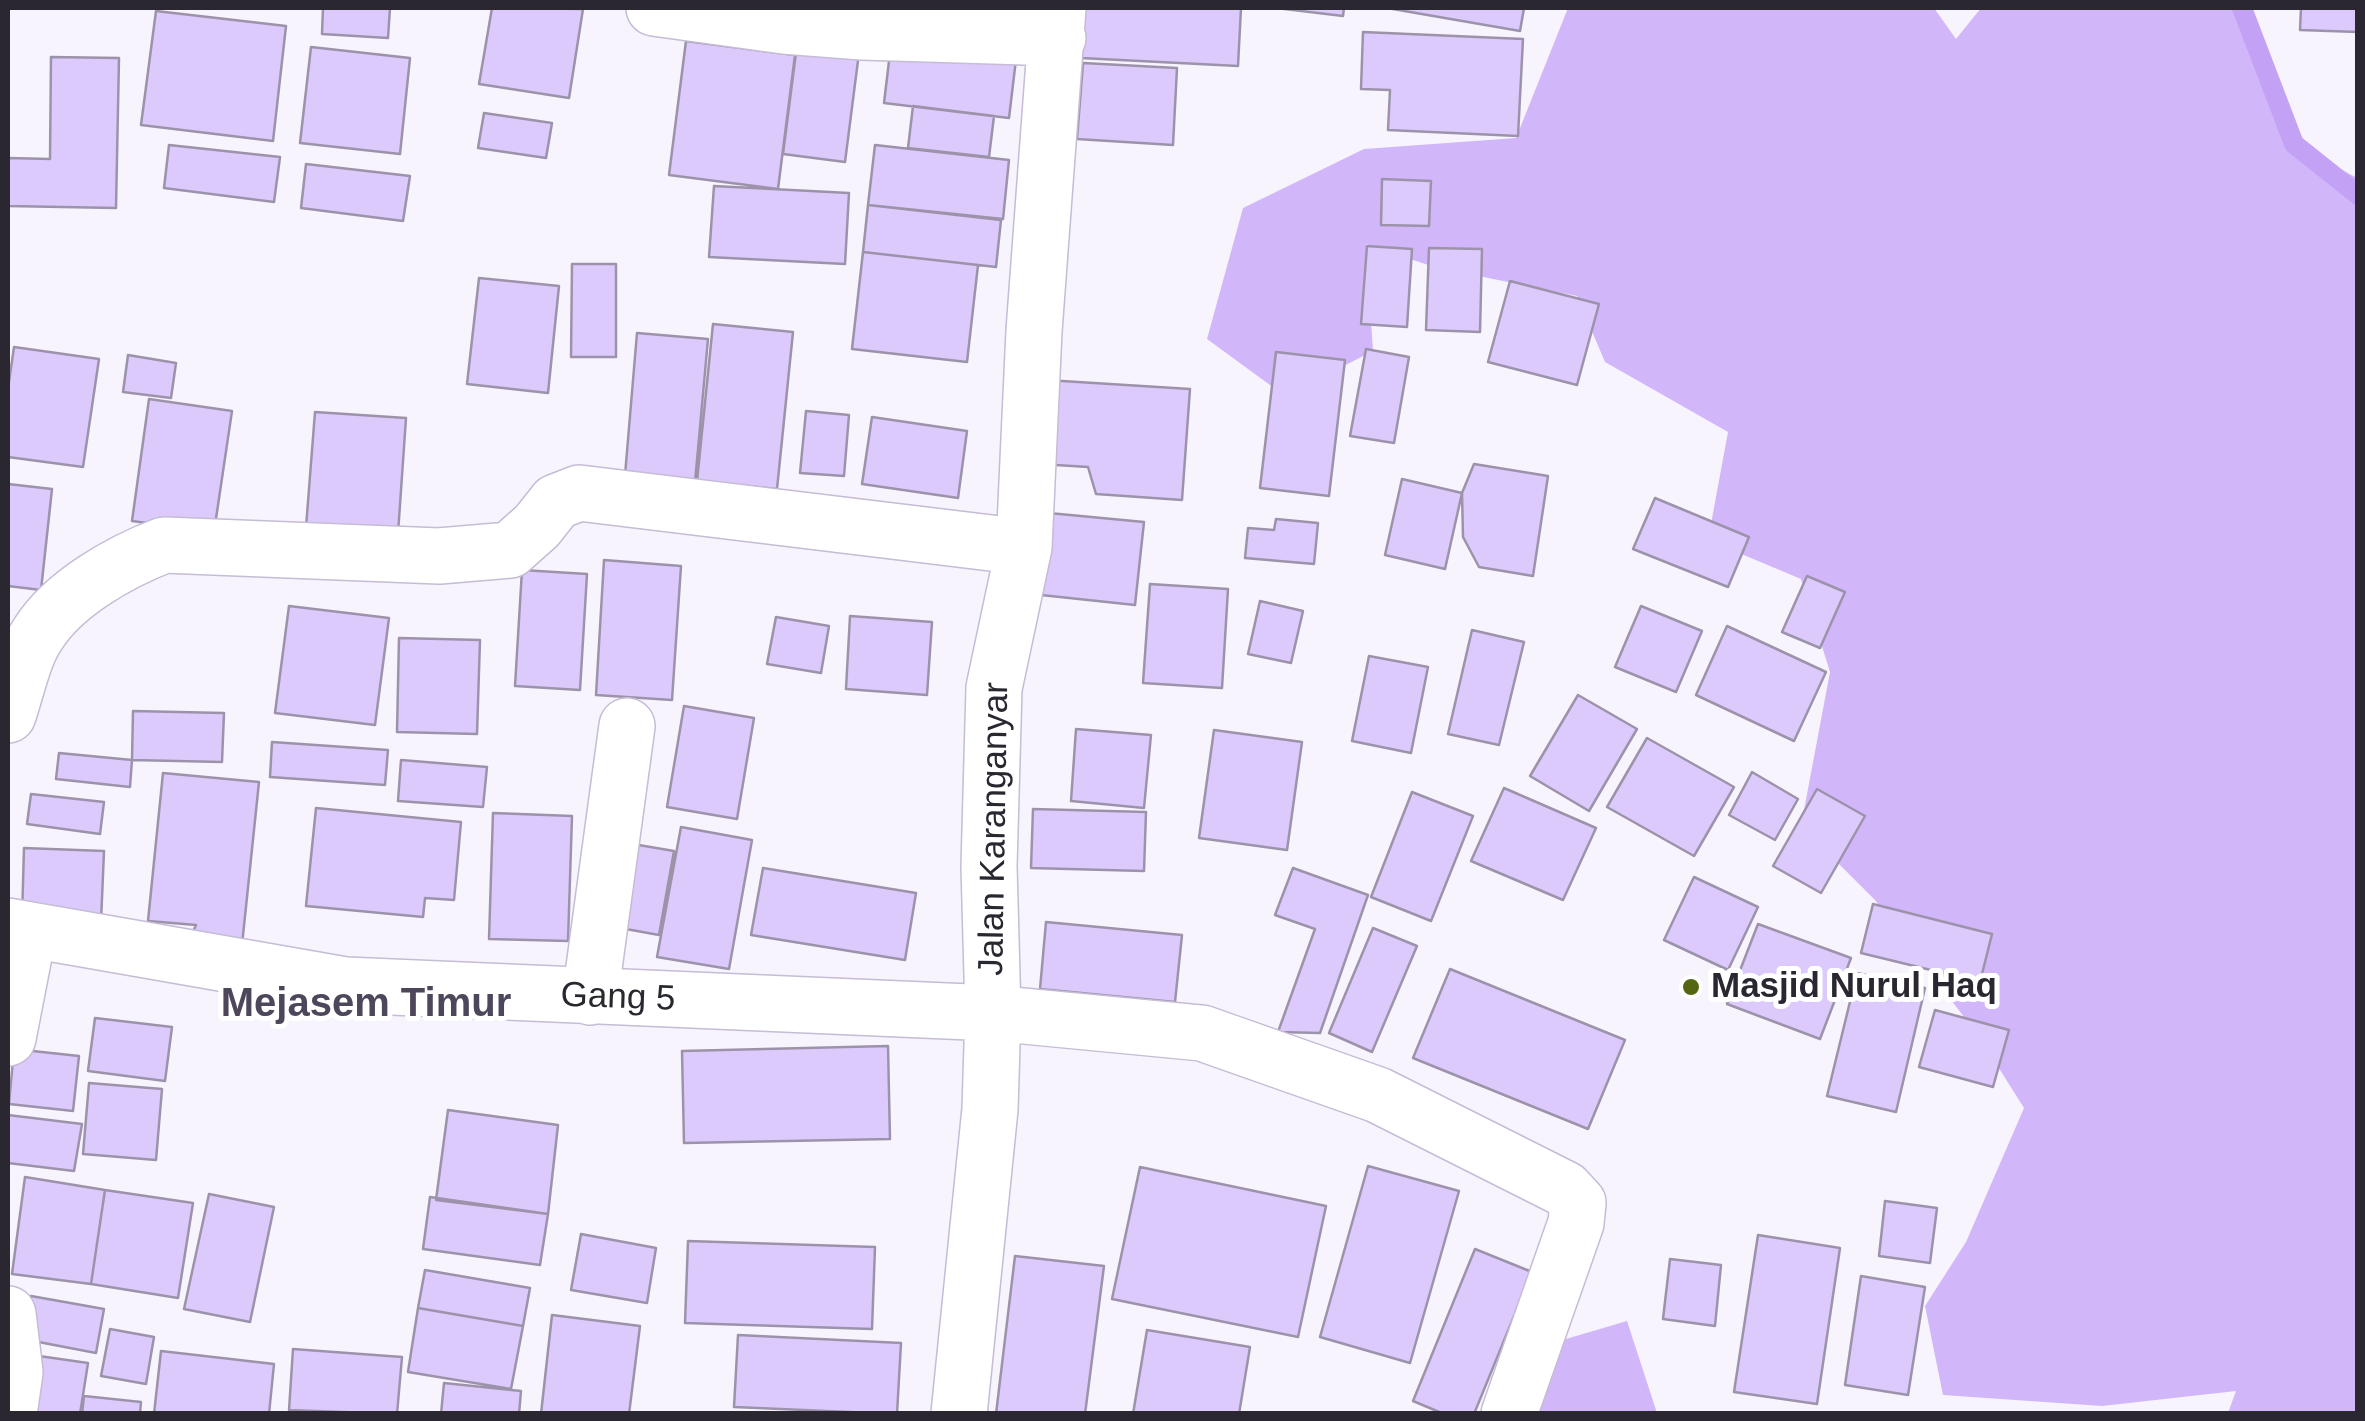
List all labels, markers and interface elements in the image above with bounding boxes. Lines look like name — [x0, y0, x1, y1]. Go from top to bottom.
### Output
street label: Jalan Karanganyar — [971, 682, 1019, 976]
place label: Masjid Nurul Haq — [1711, 966, 1997, 1008]
street label: Gang 5 — [560, 975, 676, 1021]
marker: Masjid Nurul Haq — [1680, 976, 1702, 998]
district label: Mejasem Timur — [221, 981, 511, 1029]

